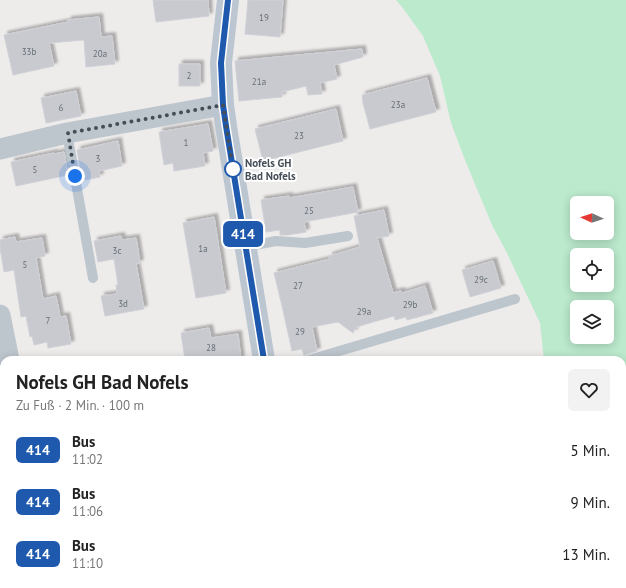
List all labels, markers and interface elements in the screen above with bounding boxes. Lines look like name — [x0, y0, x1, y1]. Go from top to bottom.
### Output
house number: 19 — [259, 12, 269, 23]
house number: 33b — [22, 46, 36, 57]
house number: 20a — [93, 48, 107, 59]
house number: 2 — [187, 70, 192, 81]
house number: 21a — [252, 76, 266, 87]
house number: 23a — [391, 99, 405, 110]
house number: 6 — [59, 102, 64, 113]
house number: 23 — [294, 130, 304, 141]
house number: 1 — [184, 137, 189, 148]
house number: 3 — [96, 153, 101, 164]
place label: Nofels GH Bad Nofels — [245, 156, 296, 183]
marker: Nofels GH Bad Nofels — [224, 160, 242, 178]
house number: 5 — [33, 164, 38, 175]
your location — [65, 166, 85, 186]
north arrow — [570, 196, 614, 240]
map controls — [570, 196, 614, 344]
house number: 25 — [304, 205, 314, 216]
line badge: 414 — [220, 221, 266, 247]
text: 414 — [231, 225, 255, 243]
house number: 1a — [198, 243, 208, 254]
house number: 3c — [113, 245, 121, 256]
button: locate — [570, 248, 614, 292]
house number: 5 — [23, 259, 28, 270]
house number: 29c — [474, 274, 488, 285]
house number: 27 — [293, 280, 303, 291]
house number: 3d — [118, 298, 128, 309]
house number: 29b — [403, 299, 417, 310]
button: layers — [570, 300, 614, 344]
house number: 29a — [357, 306, 371, 317]
house number: 7 — [46, 315, 51, 326]
house number: 29 — [295, 326, 305, 337]
house number: 28 — [206, 342, 216, 353]
button: heart — [568, 369, 610, 411]
text: Nofels GH Bad Nofels — [16, 370, 188, 394]
text: Zu Fuß · 2 Min. · 100 m — [16, 397, 144, 414]
text: Bus — [72, 432, 95, 451]
text: 414 — [26, 441, 50, 459]
text: 5 Min. — [571, 441, 610, 460]
text: 11:02 — [72, 451, 103, 468]
text: Bus — [72, 484, 95, 503]
text: 414 — [26, 493, 50, 511]
text: 9 Min. — [571, 493, 610, 512]
text: 11:06 — [72, 503, 103, 520]
text: Bus — [72, 536, 95, 555]
text: 414 — [26, 545, 50, 563]
text: 13 Min. — [562, 545, 610, 564]
text: 11:10 — [72, 555, 103, 572]

